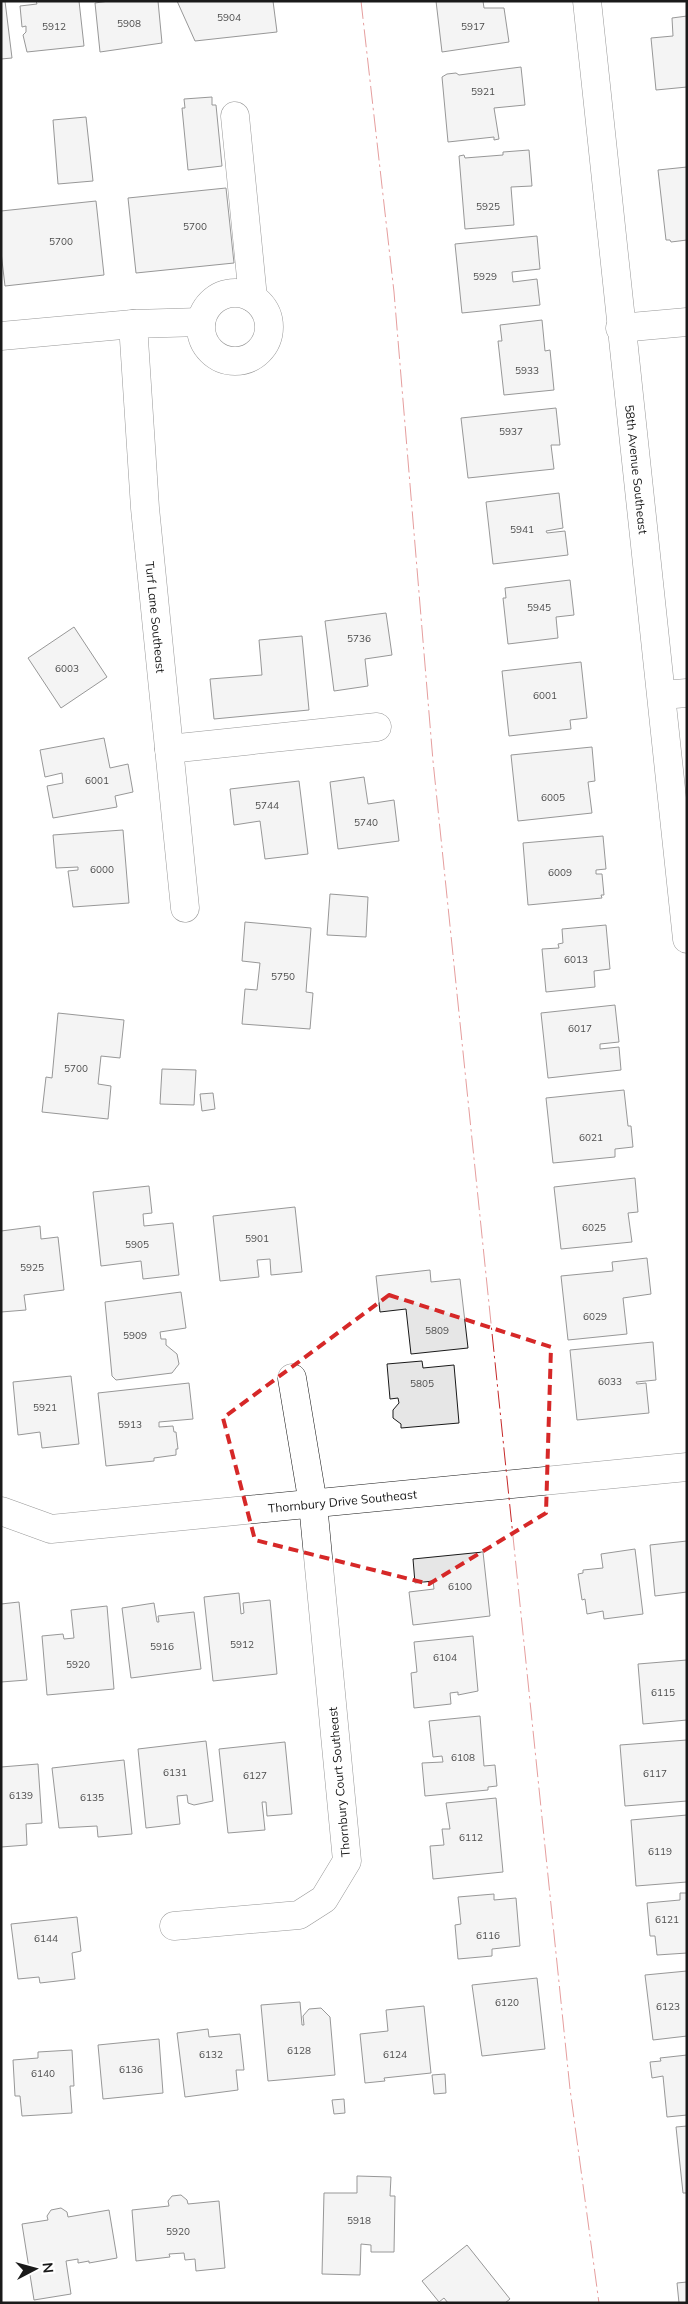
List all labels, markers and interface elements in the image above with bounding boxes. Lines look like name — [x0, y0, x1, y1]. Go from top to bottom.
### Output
house number: 5904 — [217, 11, 241, 24]
house number: 5908 — [117, 17, 141, 30]
house number: 5912 — [42, 20, 66, 33]
house number: 5917 — [461, 20, 485, 33]
house number: 5921 — [471, 85, 495, 98]
house number: 5925 — [476, 200, 500, 213]
house number: 5700 — [183, 220, 207, 233]
house number: 5700 — [49, 235, 73, 248]
house number: 5929 — [473, 270, 497, 283]
house number: 5933 — [515, 364, 539, 377]
street label: 58th Avenue Southeast — [623, 404, 651, 535]
house number: 5937 — [499, 425, 523, 438]
house number: 5941 — [510, 523, 534, 536]
street label: Turf Lane Southeast — [143, 561, 169, 674]
house number: 5945 — [527, 601, 551, 614]
house number: 5736 — [347, 632, 371, 645]
house number: 6003 — [55, 662, 79, 675]
house number: 6001 — [533, 689, 557, 702]
house number: 6001 — [85, 774, 109, 787]
house number: 6005 — [541, 791, 565, 804]
house number: 5744 — [255, 799, 279, 812]
house number: 5740 — [354, 816, 378, 829]
house number: 6000 — [90, 863, 114, 876]
house number: 6009 — [548, 866, 572, 879]
house number: 6013 — [564, 953, 588, 966]
house number: 5750 — [271, 970, 295, 983]
house number: 6017 — [568, 1022, 592, 1035]
house number: 5700 — [64, 1062, 88, 1075]
house number: 6021 — [579, 1131, 603, 1144]
house number: 6025 — [582, 1221, 606, 1234]
house number: 5901 — [245, 1232, 269, 1245]
house number: 5905 — [125, 1238, 149, 1251]
house number: 5925 — [20, 1261, 44, 1274]
house number: 6029 — [583, 1310, 607, 1323]
house number: 5809 — [425, 1324, 449, 1337]
house number: 5909 — [123, 1329, 147, 1342]
house number: 6033 — [598, 1375, 622, 1388]
house number: 5805 — [410, 1377, 434, 1390]
house number: 5921 — [33, 1401, 57, 1414]
house number: 5913 — [118, 1418, 142, 1431]
street label: Thornbury Drive Southeast — [267, 1486, 418, 1515]
house number: 6100 — [448, 1580, 472, 1593]
house number: 5912 — [230, 1638, 254, 1651]
house number: 5916 — [150, 1640, 174, 1653]
house number: 6104 — [433, 1651, 457, 1664]
house number: 5920 — [66, 1658, 90, 1671]
house number: 6115 — [651, 1686, 675, 1699]
street label: Thornbury Court Southeast — [325, 1706, 353, 1858]
house number: 6108 — [451, 1751, 475, 1764]
house number: 6131 — [163, 1766, 187, 1779]
house number: 6117 — [643, 1767, 667, 1780]
house number: 6127 — [243, 1769, 267, 1782]
house number: 6139 — [9, 1789, 33, 1802]
house number: 6135 — [80, 1791, 104, 1804]
house number: 6112 — [459, 1831, 483, 1844]
house number: 6119 — [648, 1845, 672, 1858]
house number: 6121 — [655, 1913, 679, 1926]
house number: 6116 — [476, 1929, 500, 1942]
house number: 6144 — [34, 1932, 58, 1945]
house number: 6120 — [495, 1996, 519, 2009]
house number: 6123 — [656, 2000, 680, 2013]
house number: 6128 — [287, 2044, 311, 2057]
house number: 6132 — [199, 2048, 223, 2061]
house number: 6124 — [383, 2048, 407, 2061]
house number: 6136 — [119, 2063, 143, 2076]
house number: 6140 — [31, 2067, 55, 2080]
house number: 5918 — [347, 2214, 371, 2227]
house number: 5920 — [166, 2225, 190, 2238]
north arrow — [10, 2244, 60, 2294]
text: N — [38, 2261, 57, 2274]

